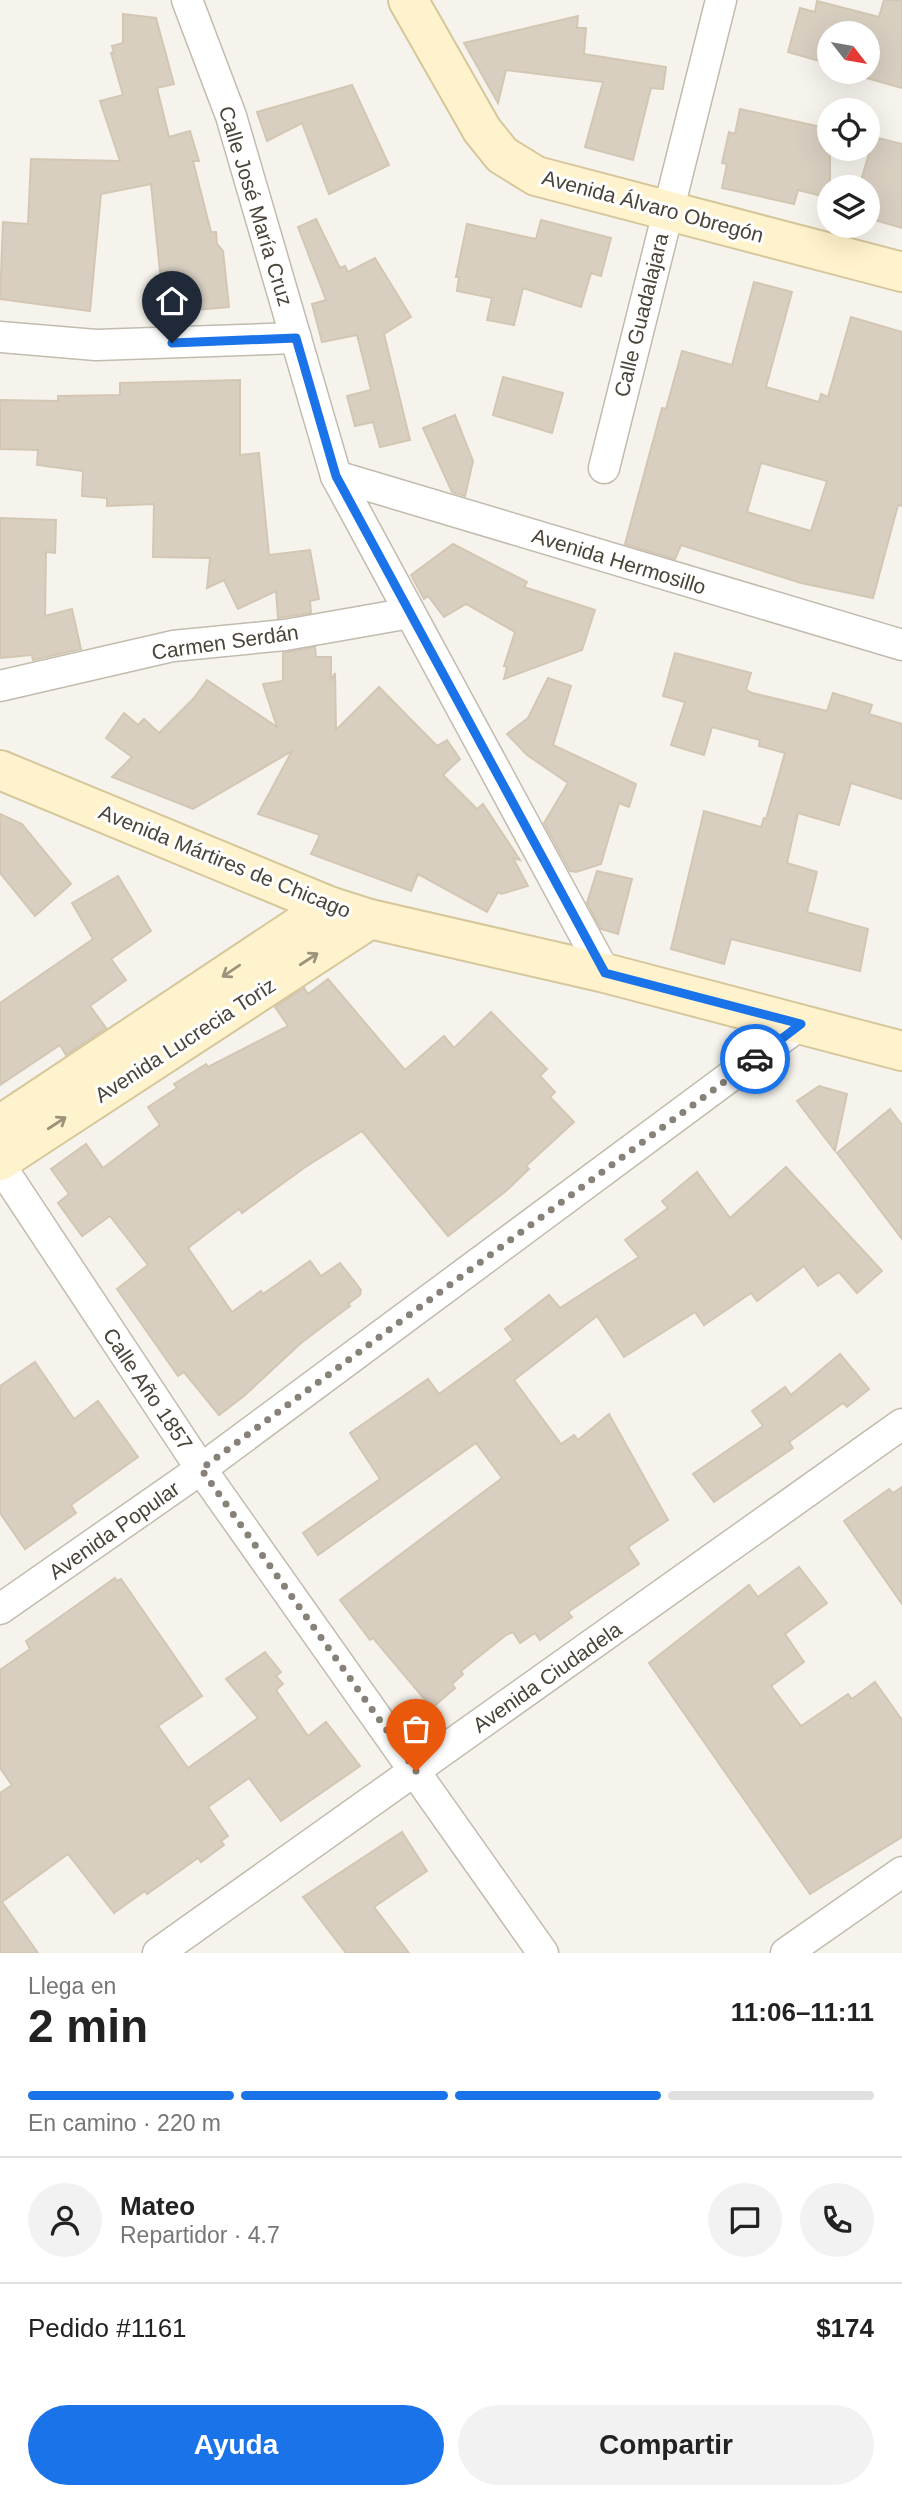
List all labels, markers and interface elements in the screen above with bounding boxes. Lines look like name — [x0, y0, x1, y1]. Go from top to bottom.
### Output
north arrow — [817, 21, 880, 84]
map controls — [817, 21, 880, 238]
button: locate — [817, 98, 880, 161]
street label: Calle José María Cruz — [215, 103, 297, 309]
street label: Avenida Álvaro Obregón — [540, 165, 766, 247]
button: layers — [817, 175, 880, 238]
street label: Calle Guadalajara — [610, 230, 673, 399]
pin — [142, 271, 202, 343]
icon: home — [153, 282, 191, 320]
street label: Avenida Hermosillo — [529, 524, 709, 598]
street label: Carmen Serdán — [150, 620, 300, 664]
street label: Avenida Mártires de Chicago — [96, 800, 354, 922]
one-way arrow — [299, 951, 318, 966]
one-way arrow — [222, 964, 241, 979]
street label: Avenida Lucrecia Toriz — [90, 973, 280, 1107]
courier — [720, 1024, 790, 1094]
icon: car — [736, 1040, 774, 1078]
one-way arrow — [47, 1116, 66, 1131]
street label: Calle Año 1857 — [99, 1324, 197, 1454]
street label: Avenida Popular — [44, 1476, 184, 1584]
street label: Avenida Ciudadela — [468, 1617, 626, 1737]
pin — [386, 1699, 446, 1771]
icon: bag — [397, 1710, 435, 1748]
text: Llega en — [28, 1973, 116, 1999]
text: 11:06–11:11 — [731, 1997, 874, 2027]
text: 2 min — [28, 2000, 148, 2052]
text: En camino · 220 m — [28, 2110, 221, 2136]
button: person — [28, 2183, 102, 2257]
button: chat — [708, 2183, 782, 2257]
button: phone — [800, 2183, 874, 2257]
text: Mateo — [120, 2191, 195, 2221]
text: Repartidor · 4.7 — [120, 2222, 280, 2248]
text: Pedido #1161 — [28, 2313, 187, 2343]
text: $174 — [816, 2313, 874, 2343]
button: Ayuda — [28, 2405, 444, 2485]
button: Compartir — [458, 2405, 874, 2485]

